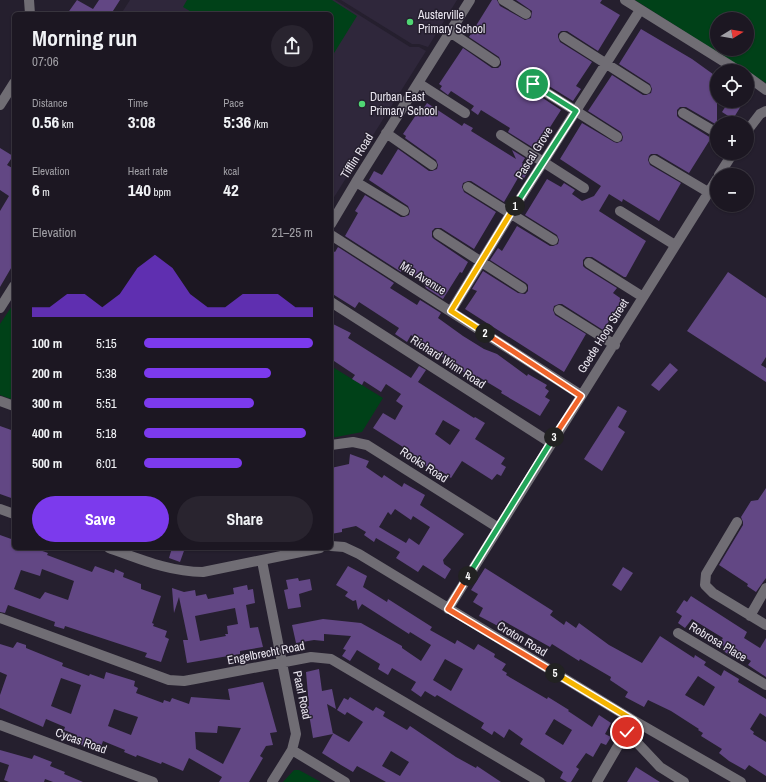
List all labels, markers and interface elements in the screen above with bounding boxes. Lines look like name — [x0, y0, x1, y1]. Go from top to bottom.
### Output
place label: Austerville Primary School — [417, 7, 485, 37]
north arrow — [710, 12, 754, 56]
map controls — [710, 12, 754, 212]
marker: Austerville Primary School — [405, 17, 415, 27]
text: Morning run — [32, 23, 137, 53]
button: share — [271, 25, 313, 67]
text: 07:06 — [32, 53, 59, 70]
button: locate — [710, 64, 754, 108]
pin — [516, 67, 550, 101]
icon: arrive — [522, 73, 544, 95]
place label: Durban East Primary School — [370, 89, 437, 119]
text: Distance — [32, 96, 68, 110]
text: Time — [128, 96, 148, 110]
text: Pace — [223, 96, 244, 110]
marker: Durban East Primary School — [357, 99, 367, 109]
text: 0.56 — [32, 110, 59, 133]
text: 3:08 — [128, 110, 156, 133]
text: 5:36 — [223, 110, 251, 133]
button: + — [710, 116, 754, 160]
text: km — [59, 117, 74, 131]
text: /km — [251, 117, 268, 131]
street label: Pascal Grove — [512, 124, 556, 182]
street label: Tifflin Road — [337, 130, 377, 182]
text: Elevation — [32, 164, 70, 178]
text: Heart rate — [128, 164, 168, 178]
text: kcal — [223, 164, 239, 178]
button: − — [710, 168, 754, 212]
text: 6 — [32, 178, 40, 201]
text: 140 — [128, 178, 151, 201]
text: 42 — [223, 178, 239, 201]
text: m — [40, 185, 50, 199]
text: bpm — [151, 185, 171, 199]
pin: 1 — [505, 196, 525, 216]
text: 1 — [512, 199, 518, 213]
text: Elevation — [32, 224, 76, 241]
text: 21–25 m — [272, 224, 313, 241]
street label: Mia Avenue — [397, 257, 449, 299]
street label: Goede Hoop Street — [574, 296, 632, 376]
pin: 2 — [475, 323, 495, 343]
text: 2 — [482, 326, 488, 340]
street label: Richard Winn Road — [407, 332, 489, 392]
text: 100 m — [32, 335, 62, 352]
text: 5:15 — [96, 335, 117, 352]
text: 200 m — [32, 365, 62, 382]
text: 5:38 — [96, 365, 117, 382]
text: 300 m — [32, 395, 62, 412]
text: 5:51 — [96, 395, 117, 412]
text: 400 m — [32, 425, 62, 442]
text: 5:18 — [96, 425, 117, 442]
pin: 3 — [544, 427, 564, 447]
text: 3 — [551, 430, 557, 444]
street label: Rooks Road — [397, 444, 451, 486]
text: 500 m — [32, 455, 62, 472]
text: 6:01 — [96, 455, 117, 472]
button: Save — [32, 496, 169, 542]
button: Share — [177, 496, 313, 542]
pin: 4 — [458, 566, 478, 586]
text: 4 — [465, 569, 471, 583]
street label: Croton Road — [494, 618, 550, 660]
street label: Robrosa Place — [686, 619, 750, 665]
street label: Engelbrecht Road — [226, 638, 306, 668]
pin: 5 — [545, 663, 565, 683]
text: 5 — [552, 666, 558, 680]
street label: Paarl Road — [289, 669, 315, 721]
pin — [610, 715, 644, 749]
icon: check — [616, 721, 638, 743]
street label: Cycas Road — [53, 724, 109, 758]

